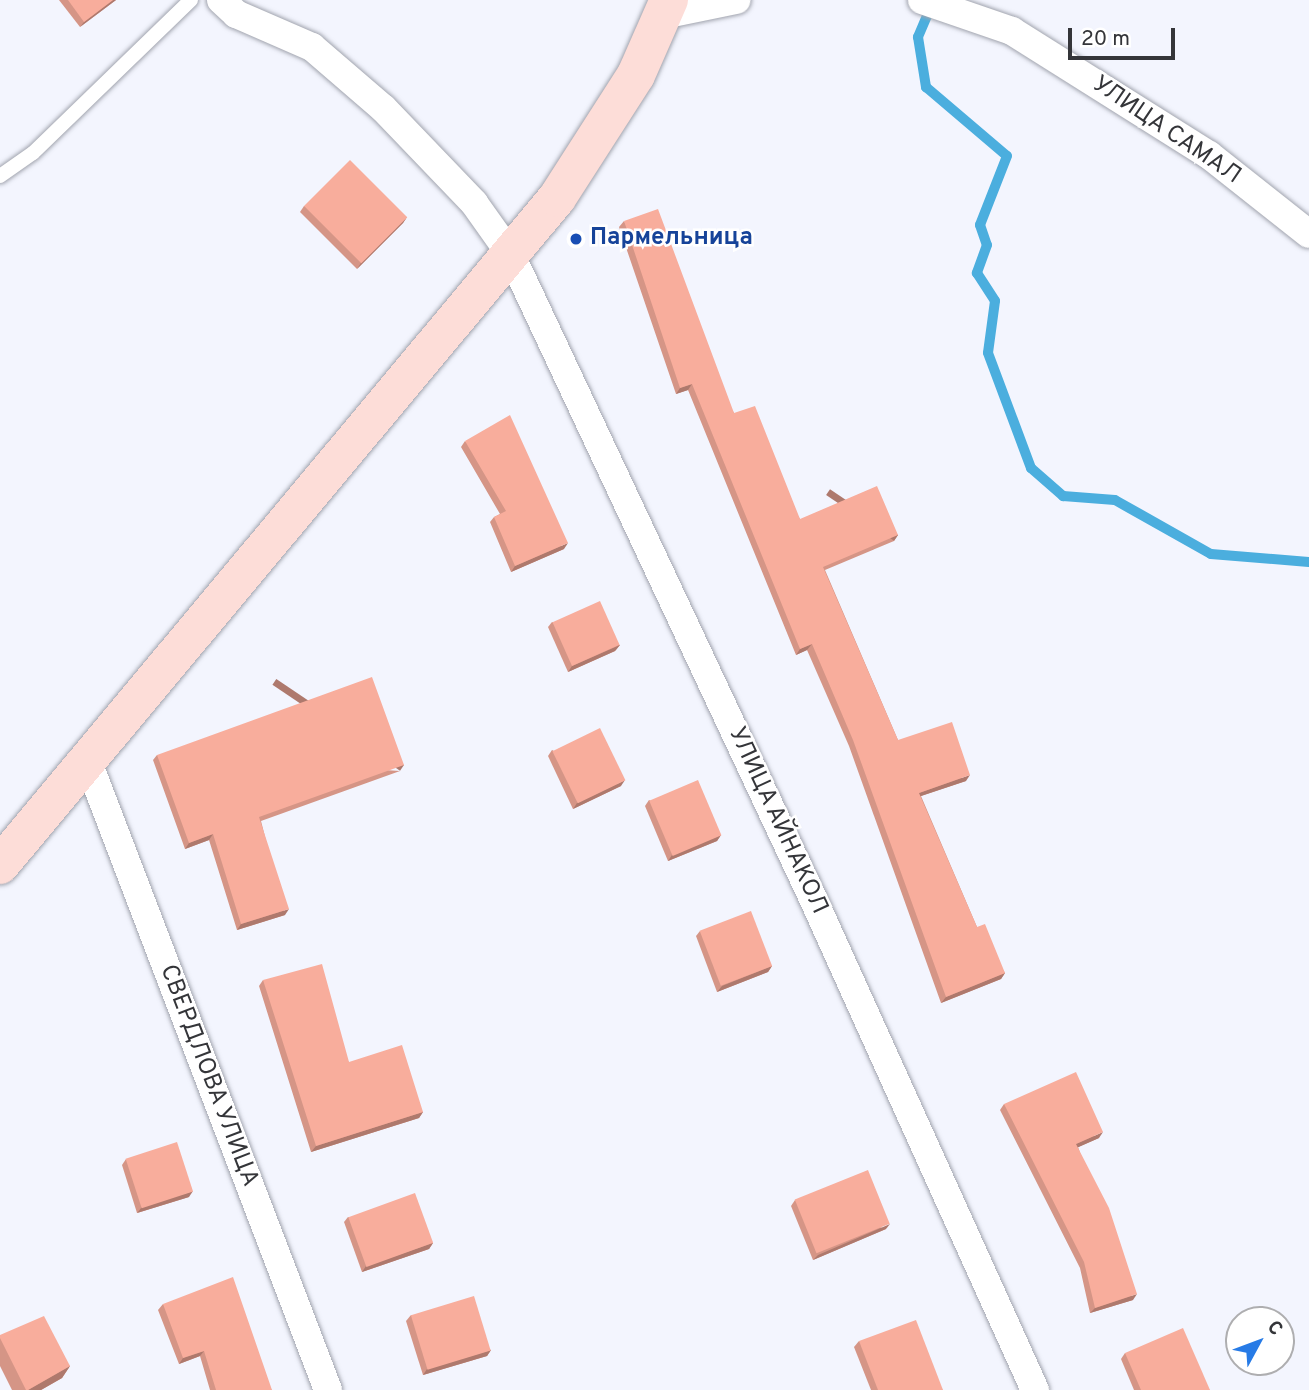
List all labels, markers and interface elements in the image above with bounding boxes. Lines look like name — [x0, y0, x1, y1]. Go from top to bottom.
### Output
scale bar — [1071, 14, 1178, 58]
text: 20 m — [1081, 26, 1130, 53]
street label: УЛИЦА САМАЛ — [1086, 70, 1246, 192]
place label: Пармельница — [590, 225, 753, 253]
marker: Пармельница — [568, 231, 584, 247]
street label: УЛИЦА АЙНАКОЛ — [721, 722, 833, 920]
street label: СВЕРДЛОВА УЛИЦА — [152, 961, 264, 1191]
north arrow — [1225, 1306, 1295, 1376]
text: С — [1261, 1316, 1287, 1341]

